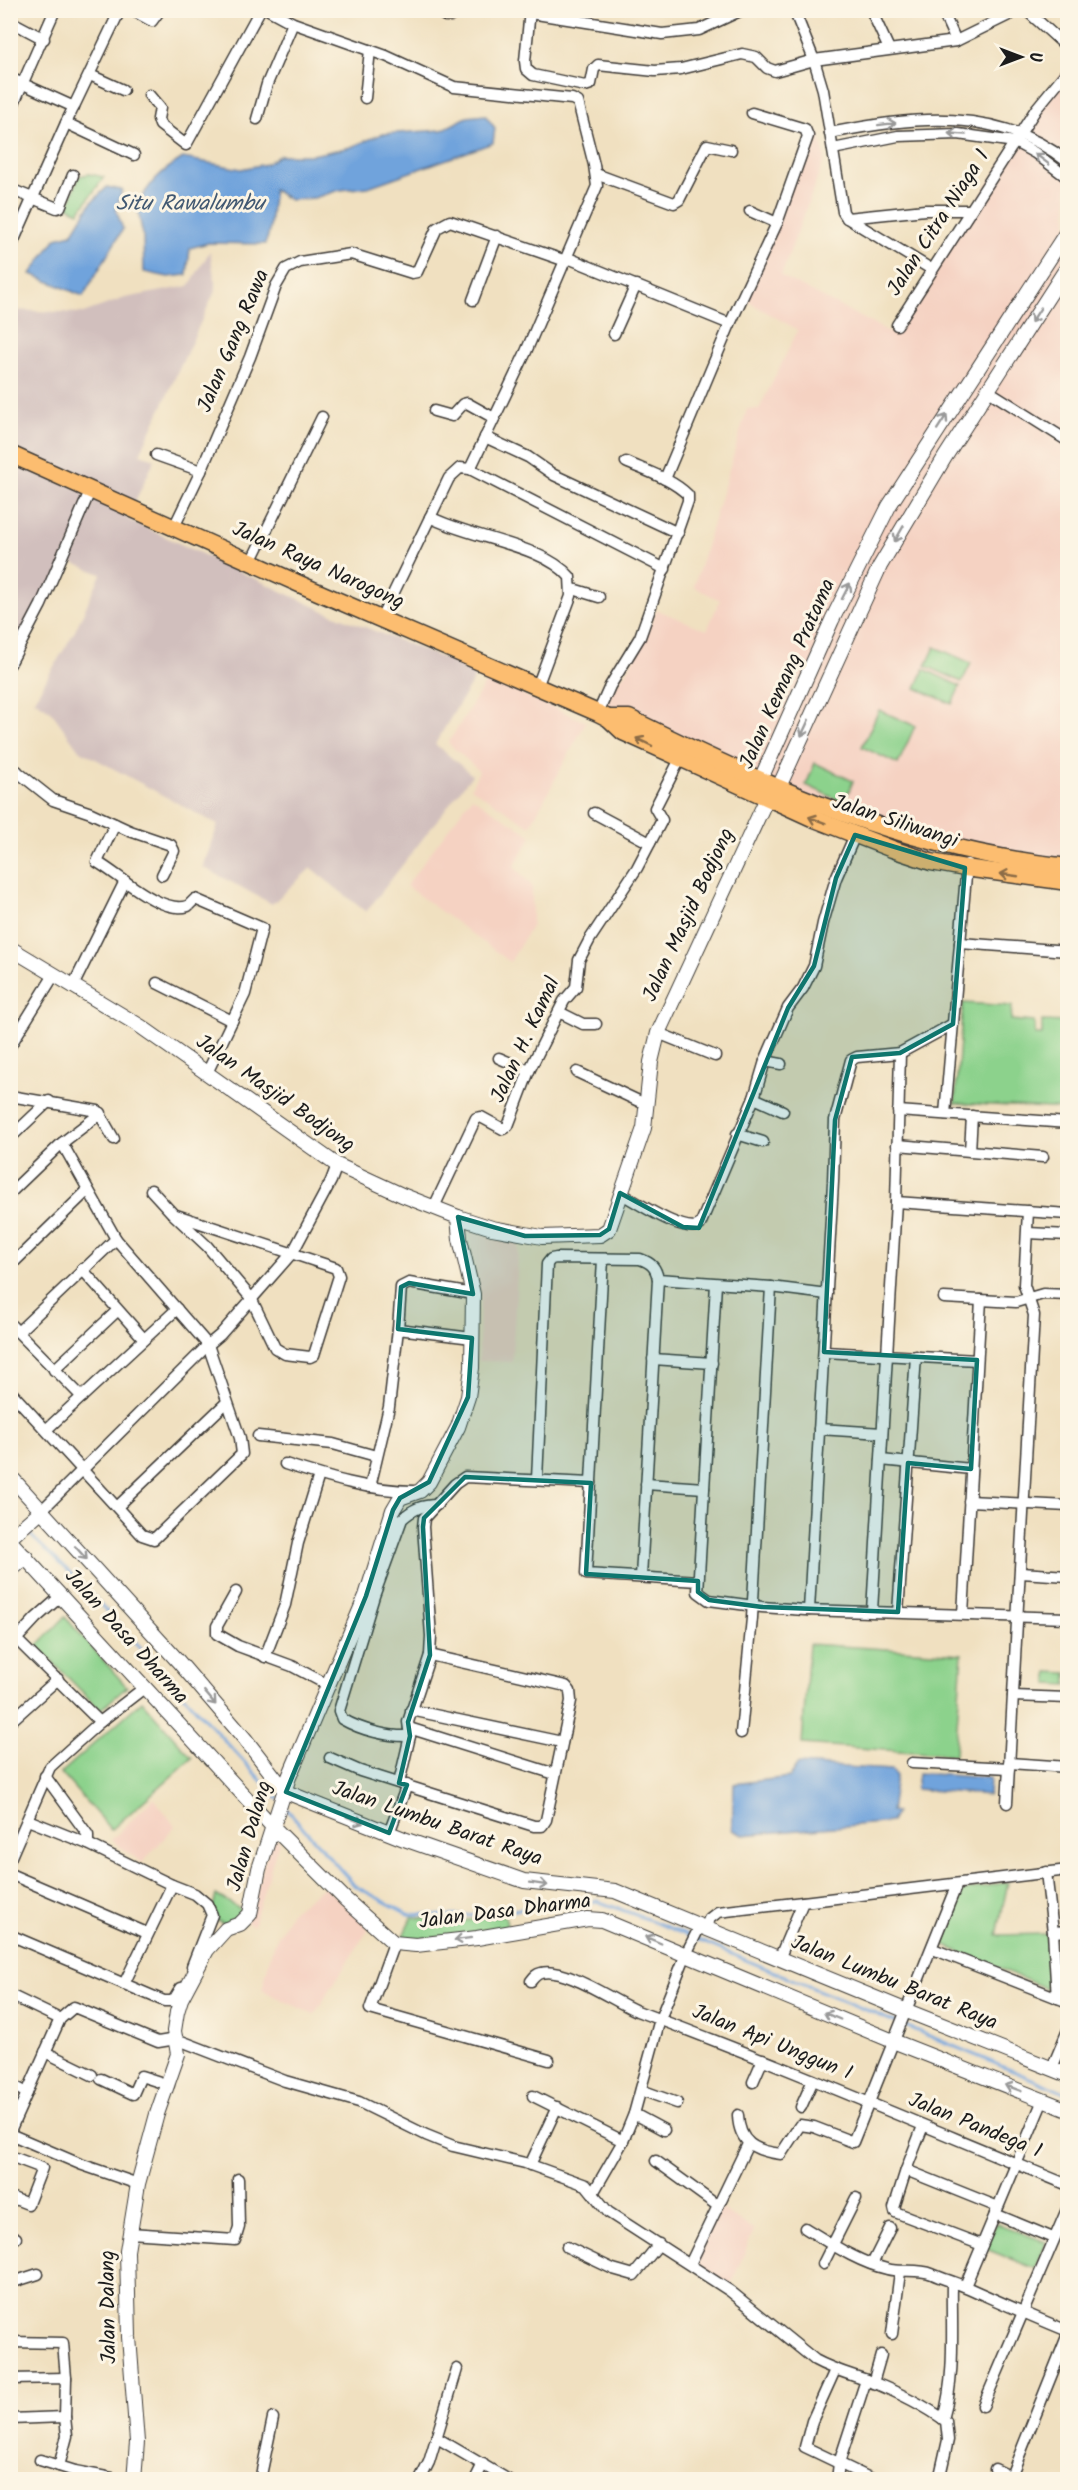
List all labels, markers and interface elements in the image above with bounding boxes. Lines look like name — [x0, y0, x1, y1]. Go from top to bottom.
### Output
north arrow — [991, 27, 1051, 87]
text: U — [1022, 52, 1047, 62]
one-way arrow — [877, 118, 897, 129]
one-way arrow — [948, 128, 968, 139]
street label: Jalan Citra Niaga 1 — [879, 143, 999, 303]
one-way arrow — [1035, 152, 1051, 165]
water label: Situ Rawalumbu — [116, 187, 267, 222]
street label: Jalan Gang Rawa — [189, 264, 279, 418]
one-way arrow — [1029, 307, 1042, 324]
one-way arrow — [937, 414, 949, 431]
street label: Jalan Raya Narogong — [226, 513, 410, 619]
one-way arrow — [892, 525, 904, 542]
street label: Jalan Kemang Pratama — [731, 574, 845, 774]
one-way arrow — [841, 583, 853, 601]
one-way arrow — [798, 719, 810, 737]
one-way arrow — [636, 736, 654, 747]
street label: Jalan Siliwangi — [828, 786, 963, 858]
one-way arrow — [808, 813, 827, 824]
street label: Jalan Masjid Bodjong — [634, 823, 744, 1007]
one-way arrow — [1000, 869, 1020, 880]
street label: Jalan H. Kamal — [482, 972, 570, 1108]
street label: Jalan Masjid Bodjong — [188, 1026, 362, 1162]
one-way arrow — [74, 1545, 88, 1560]
street label: Jalan Dasa Dharma — [56, 1562, 196, 1712]
one-way arrow — [204, 1690, 217, 1706]
street label: Jalan Lumbu Barat Raya — [327, 1773, 547, 1875]
street label: Jalan Dalang — [218, 1777, 282, 1895]
one-way arrow — [346, 1815, 364, 1826]
one-way arrow — [529, 1878, 549, 1889]
street label: Jalan Dasa Dharma — [417, 1885, 593, 1939]
street label: Jalan Lumbu Barat Raya — [786, 1926, 1002, 2040]
one-way arrow — [454, 1934, 474, 1945]
one-way arrow — [644, 1934, 662, 1945]
street label: Jalan Api Unggun I — [687, 1996, 857, 2090]
one-way arrow — [824, 2010, 842, 2021]
one-way arrow — [1005, 2082, 1023, 2093]
street label: Jalan Pandega 1 — [903, 2084, 1047, 2168]
street label: Jalan Dalang — [92, 2250, 126, 2364]

